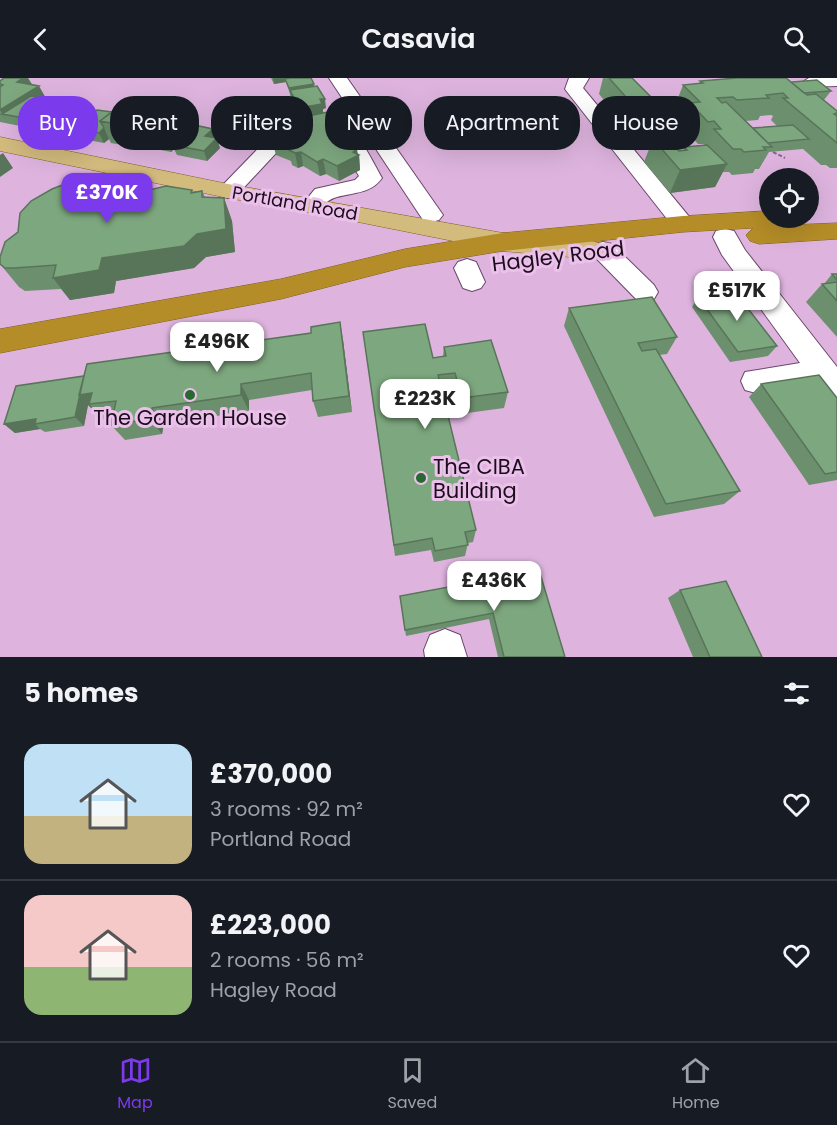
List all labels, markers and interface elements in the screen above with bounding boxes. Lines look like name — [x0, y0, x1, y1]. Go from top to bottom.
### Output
text: Casavia — [361, 20, 476, 57]
icon: back — [24, 23, 57, 56]
icon: search — [780, 23, 813, 56]
chip: Buy — [18, 96, 98, 150]
chip: Rent — [110, 96, 199, 150]
chip: Filters — [211, 96, 313, 150]
chip: New — [325, 96, 412, 150]
chip: Apartment — [424, 96, 580, 150]
chip: House — [592, 96, 700, 150]
map controls — [759, 168, 819, 228]
button: locate — [759, 168, 819, 228]
pin: £370K — [65, 173, 149, 224]
text: £370K — [75, 178, 139, 206]
street label: Portland Road — [230, 180, 360, 226]
street label: Hagley Road — [490, 233, 626, 279]
pin: £517K — [695, 271, 779, 322]
text: £517K — [708, 276, 766, 304]
pin: £496K — [175, 322, 259, 373]
text: £496K — [184, 327, 250, 355]
pin: £223K — [383, 379, 467, 430]
text: £223K — [394, 384, 456, 412]
marker: The Garden House — [183, 388, 197, 402]
place label: The Garden House — [93, 403, 287, 432]
place label: The CIBA Building — [433, 452, 525, 505]
marker: The CIBA Building — [414, 471, 428, 485]
pin: £436K — [452, 561, 536, 612]
text: £436K — [461, 566, 527, 594]
text: 5 homes — [24, 675, 139, 711]
icon: filters — [780, 677, 813, 710]
text: £370,000 — [210, 756, 332, 792]
icon: home — [72, 768, 144, 840]
icon: heart — [780, 788, 813, 821]
text: 3 rooms · 92 m² — [210, 795, 363, 823]
text: Portland Road — [210, 825, 351, 853]
text: £223,000 — [210, 907, 331, 943]
icon: home — [72, 919, 144, 991]
icon: heart — [780, 939, 813, 972]
text: 2 rooms · 56 m² — [210, 946, 364, 974]
text: Hagley Road — [210, 976, 337, 1004]
tab: Map — [117, 1054, 153, 1115]
tab: Saved — [387, 1054, 437, 1115]
tab: Home — [672, 1054, 720, 1115]

